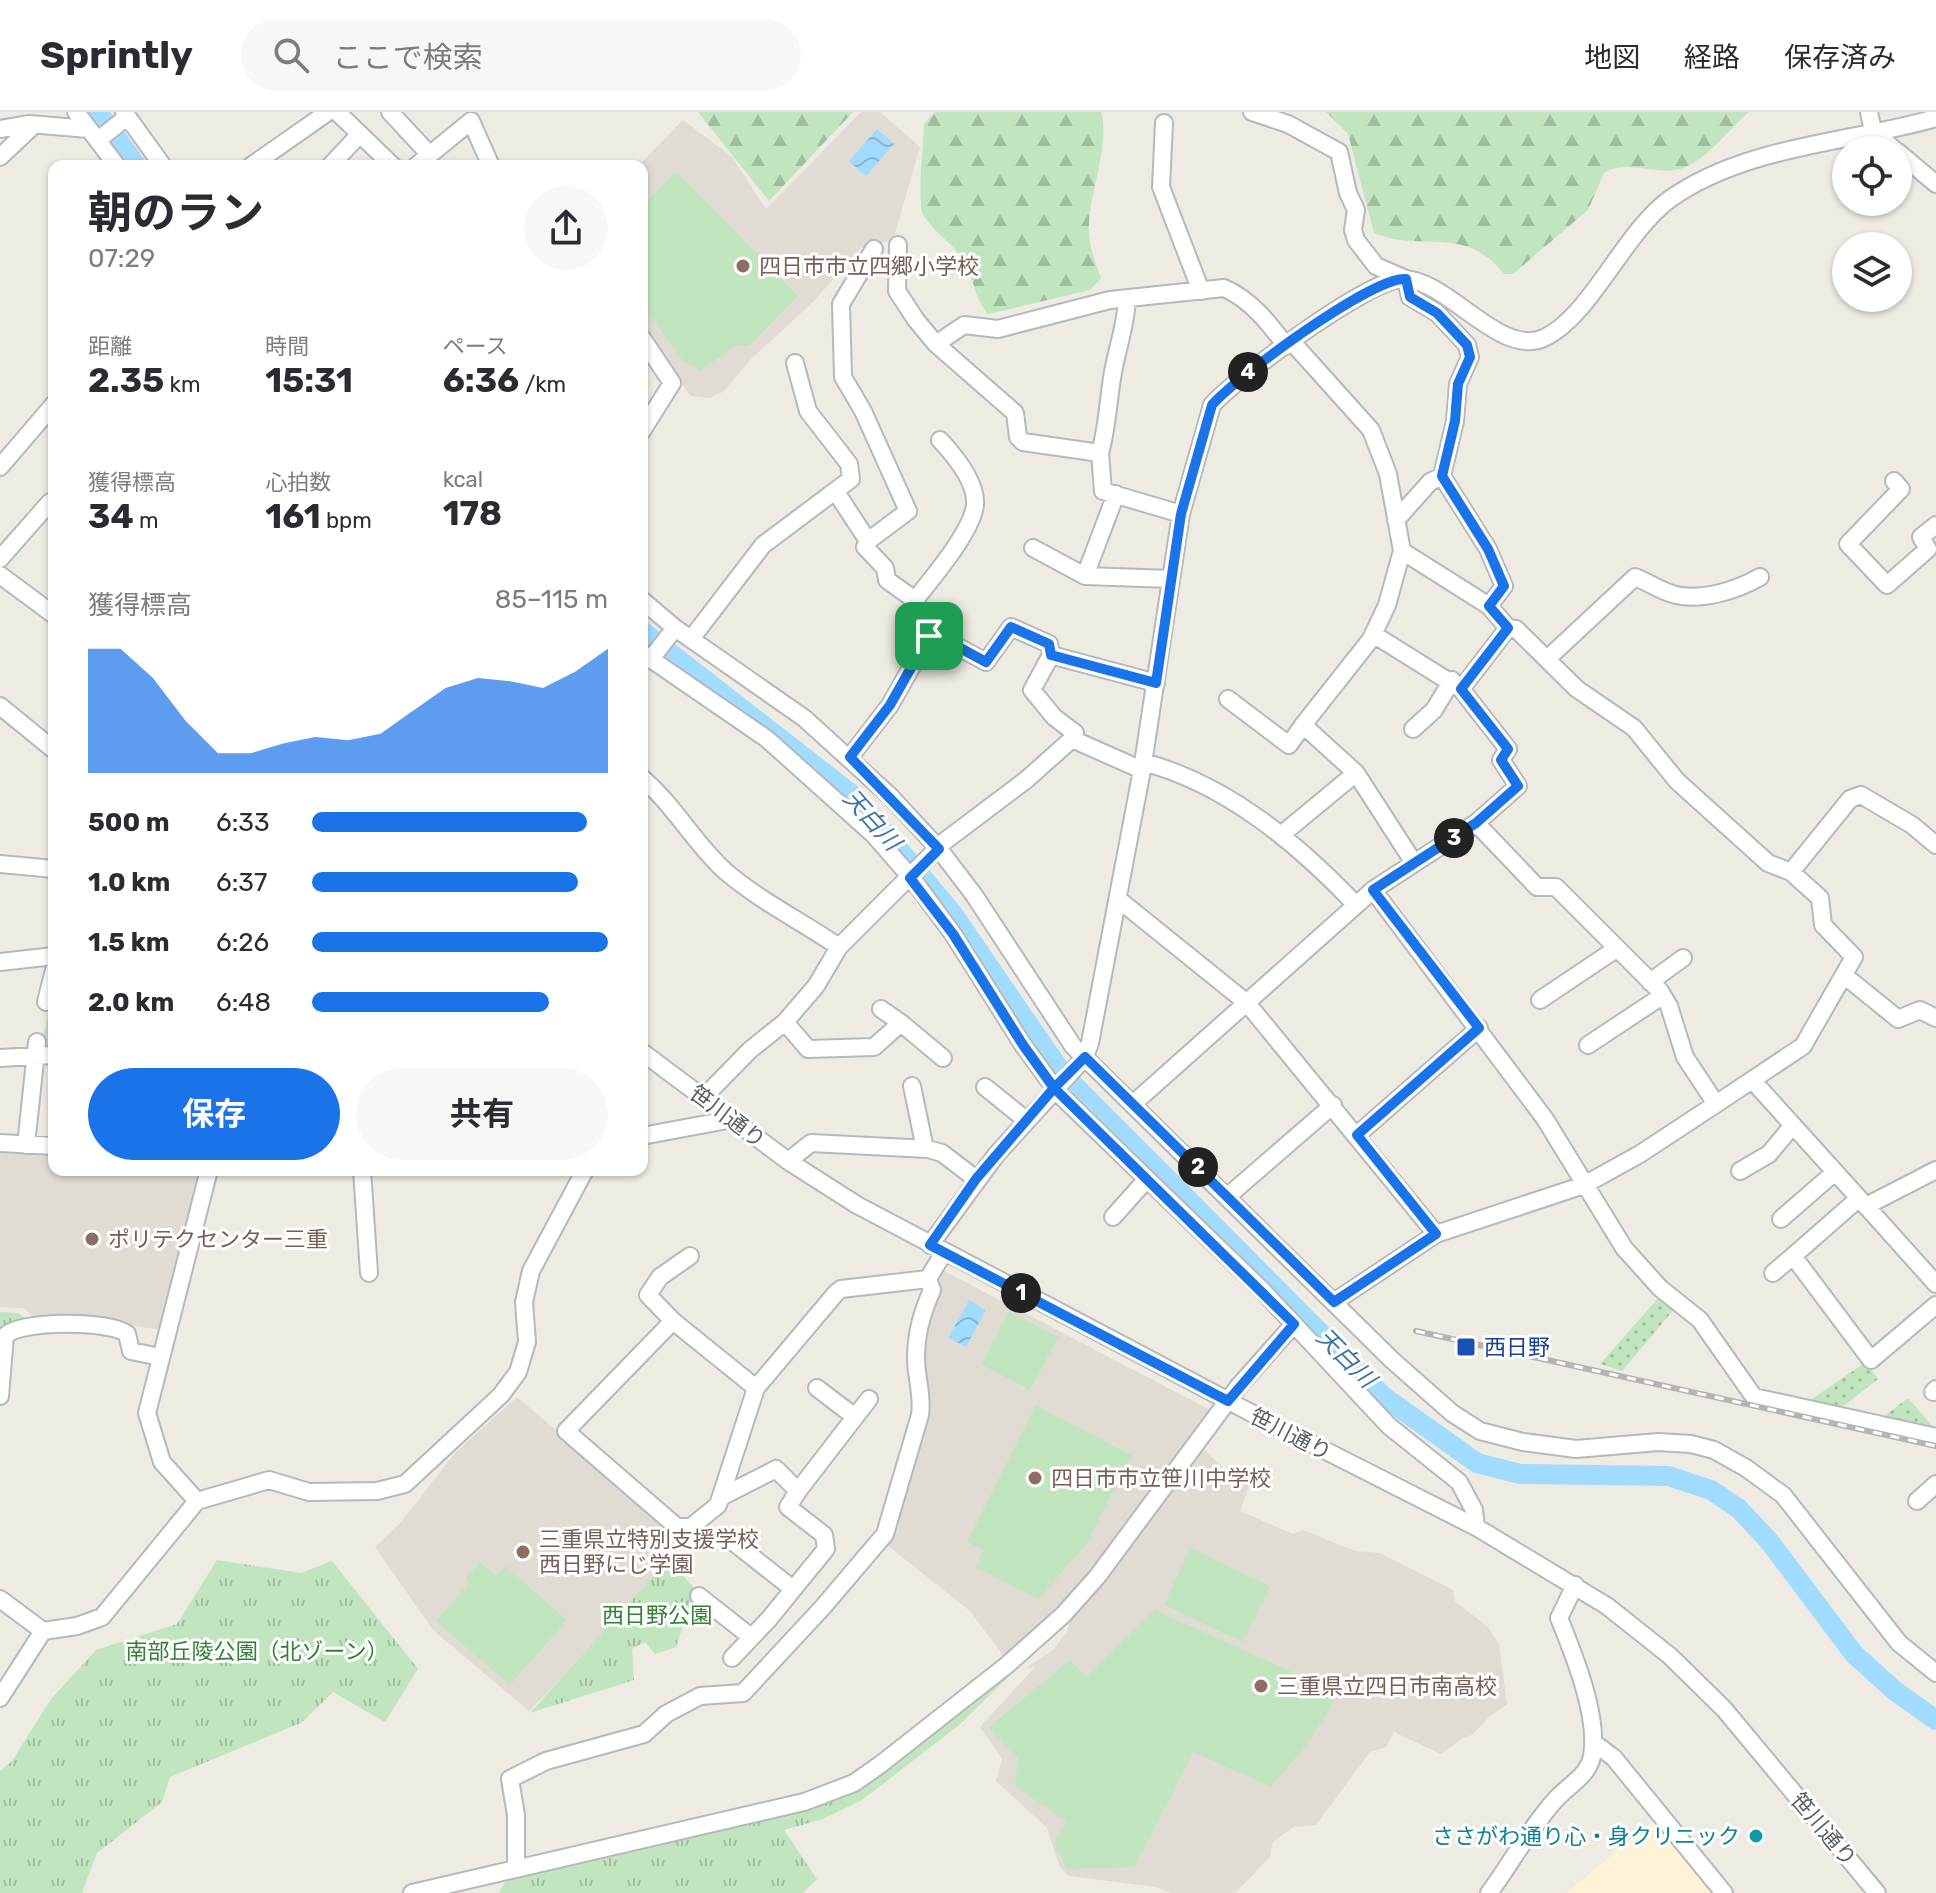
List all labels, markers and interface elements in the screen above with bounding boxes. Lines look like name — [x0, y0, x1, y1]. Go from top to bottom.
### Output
search box — [241, 19, 801, 91]
text: Sprintly — [40, 32, 193, 78]
icon: search — [269, 33, 313, 77]
text: ここで検索 — [333, 40, 483, 76]
text: 地図 — [1584, 41, 1640, 74]
text: 経路 — [1684, 41, 1740, 74]
text: 保存済み — [1784, 41, 1896, 74]
map controls — [1832, 136, 1912, 312]
button: locate — [1832, 136, 1912, 216]
button: share — [524, 186, 608, 270]
text: 朝のラン — [88, 187, 264, 239]
button: layers — [1832, 232, 1912, 312]
text: 07:29 — [88, 243, 155, 274]
place label: 四日市市立四郷小学校 — [759, 253, 979, 280]
marker: 四日市市立四郷小学校 — [734, 257, 752, 275]
text: 距離 — [88, 333, 132, 360]
text: 時間 — [265, 333, 309, 360]
text: ペース — [443, 333, 508, 360]
pin: 4 — [1228, 352, 1268, 392]
text: 4 — [1240, 358, 1256, 385]
text: 2.35 — [88, 360, 164, 401]
text: 15:31 — [265, 360, 353, 401]
text: 6:36 — [443, 360, 519, 401]
text: km — [164, 371, 200, 398]
text: /km — [519, 371, 566, 398]
text: kcal — [443, 466, 483, 493]
text: 獲得標高 — [88, 469, 176, 496]
text: 心拍数 — [265, 469, 331, 496]
text: 178 — [443, 493, 502, 534]
text: 34 — [88, 496, 134, 537]
text: 161 — [265, 496, 321, 537]
text: m — [134, 507, 159, 534]
text: bpm — [321, 507, 372, 534]
text: 85–115 m — [495, 584, 608, 615]
text: 獲得標高 — [88, 590, 192, 621]
pin — [895, 602, 963, 670]
icon: arrive — [907, 614, 951, 658]
water label: 天白川 — [838, 784, 909, 858]
text: 500 m — [88, 807, 170, 838]
text: 6:33 — [216, 807, 270, 838]
pin: 3 — [1434, 818, 1474, 858]
text: 3 — [1447, 824, 1461, 851]
text: 1.0 km — [88, 867, 170, 898]
text: 6:37 — [216, 867, 267, 898]
text: 1.5 km — [88, 927, 170, 958]
text: 6:26 — [216, 927, 269, 958]
text: 2.0 km — [88, 987, 174, 1018]
text: 6:48 — [216, 987, 271, 1018]
button: 保存 — [88, 1068, 340, 1160]
button: 共有 — [356, 1068, 608, 1160]
street label: 笹川通り — [684, 1079, 771, 1154]
pin: 2 — [1178, 1147, 1218, 1187]
text: 2 — [1191, 1153, 1205, 1180]
place label: ポリテクセンター三重 — [108, 1226, 328, 1253]
marker: ポリテクセンター三重 — [83, 1230, 101, 1248]
pin: 1 — [1001, 1273, 1041, 1313]
text: 1 — [1016, 1279, 1026, 1306]
water label: 天白川 — [1311, 1323, 1383, 1395]
place label: 西日野 — [1484, 1334, 1550, 1361]
marker: 西日野 — [1455, 1336, 1477, 1358]
street label: 笹川通り — [1245, 1402, 1336, 1466]
place label: 四日市市立笹川中学校 — [1051, 1465, 1271, 1492]
marker: 四日市市立笹川中学校 — [1026, 1469, 1044, 1487]
place label: 三重県立特別支援学校 西日野にじ学園 — [539, 1526, 759, 1578]
marker: 三重県立特別支援学校 西日野にじ学園 — [514, 1543, 532, 1561]
park label: 西日野公園 — [602, 1602, 712, 1629]
park label: 南部丘陵公園（北ゾーン） — [126, 1638, 388, 1665]
place label: 三重県立四日市南高校 — [1277, 1673, 1497, 1700]
marker: 三重県立四日市南高校 — [1252, 1677, 1270, 1695]
street label: 笹川通り — [1785, 1787, 1862, 1872]
place label: ささがわ通り心・身クリニック — [1432, 1823, 1740, 1850]
marker: ささがわ通り心・身クリニック — [1747, 1827, 1765, 1845]

